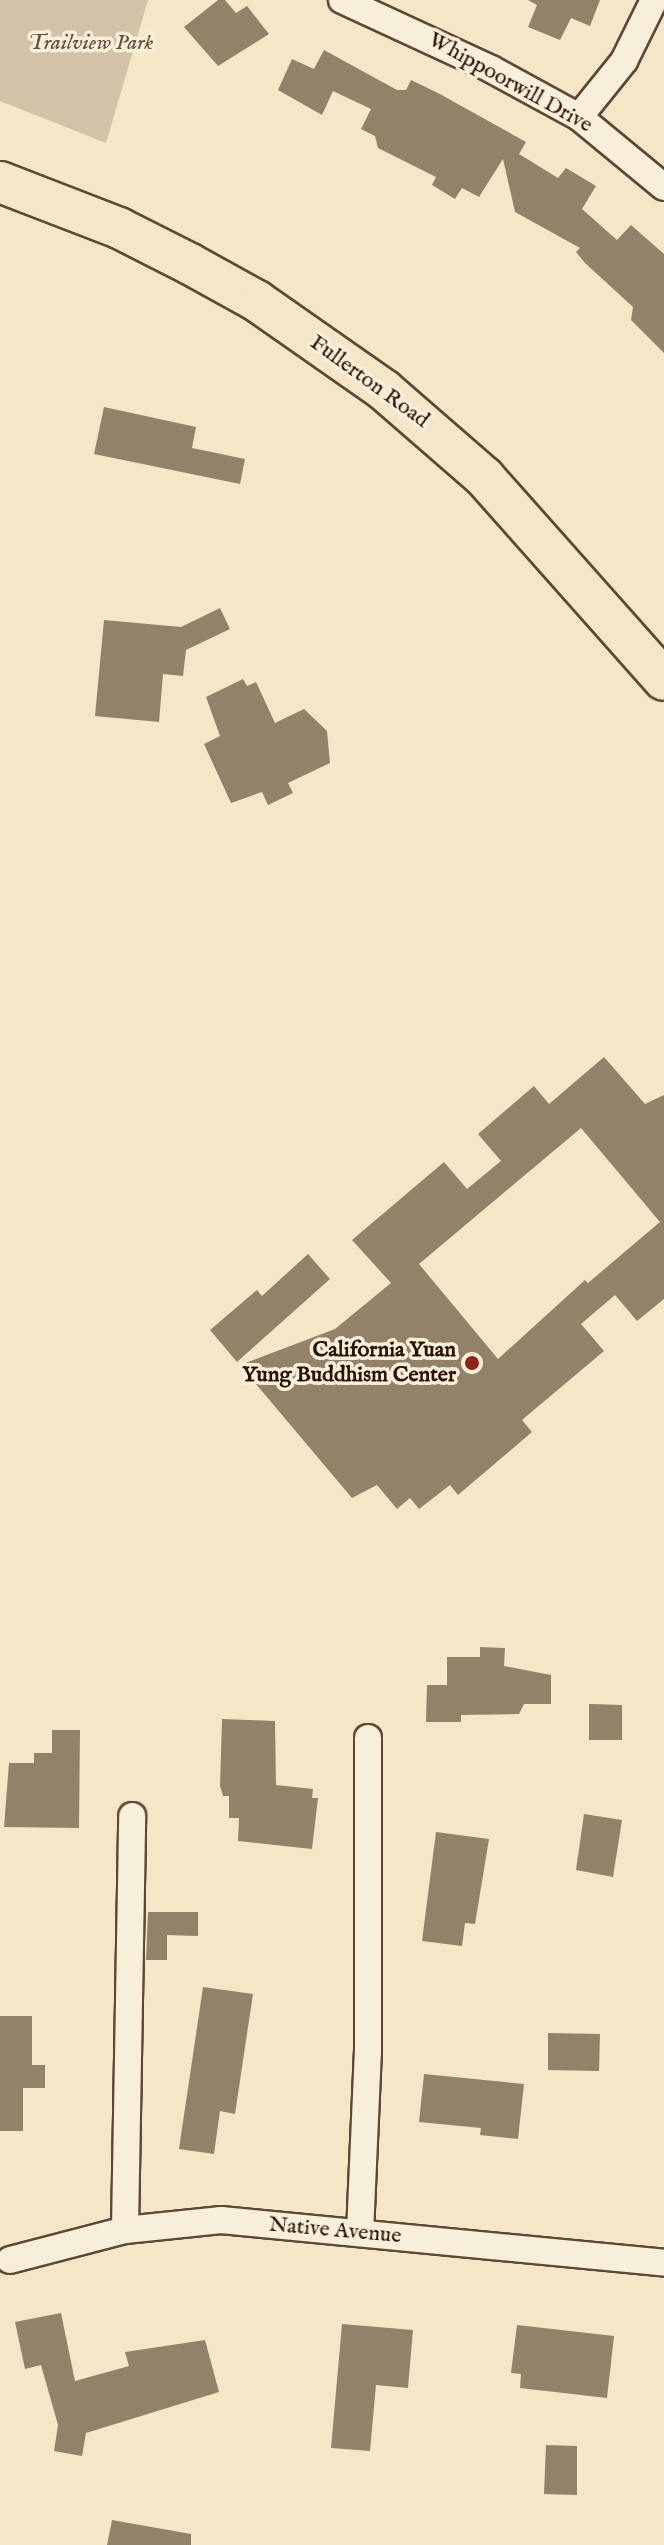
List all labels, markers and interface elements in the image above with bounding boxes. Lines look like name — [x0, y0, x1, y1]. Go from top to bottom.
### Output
street label: Whippoorwill Drive — [423, 27, 597, 139]
park label: Trailview Park — [29, 31, 153, 57]
street label: Fullerton Road — [304, 330, 434, 434]
place label: California Yuan Yung Buddhism Center — [242, 1337, 456, 1388]
marker: California Yuan Yung Buddhism Center — [463, 1354, 481, 1372]
street label: Native Avenue — [268, 2212, 402, 2250]

